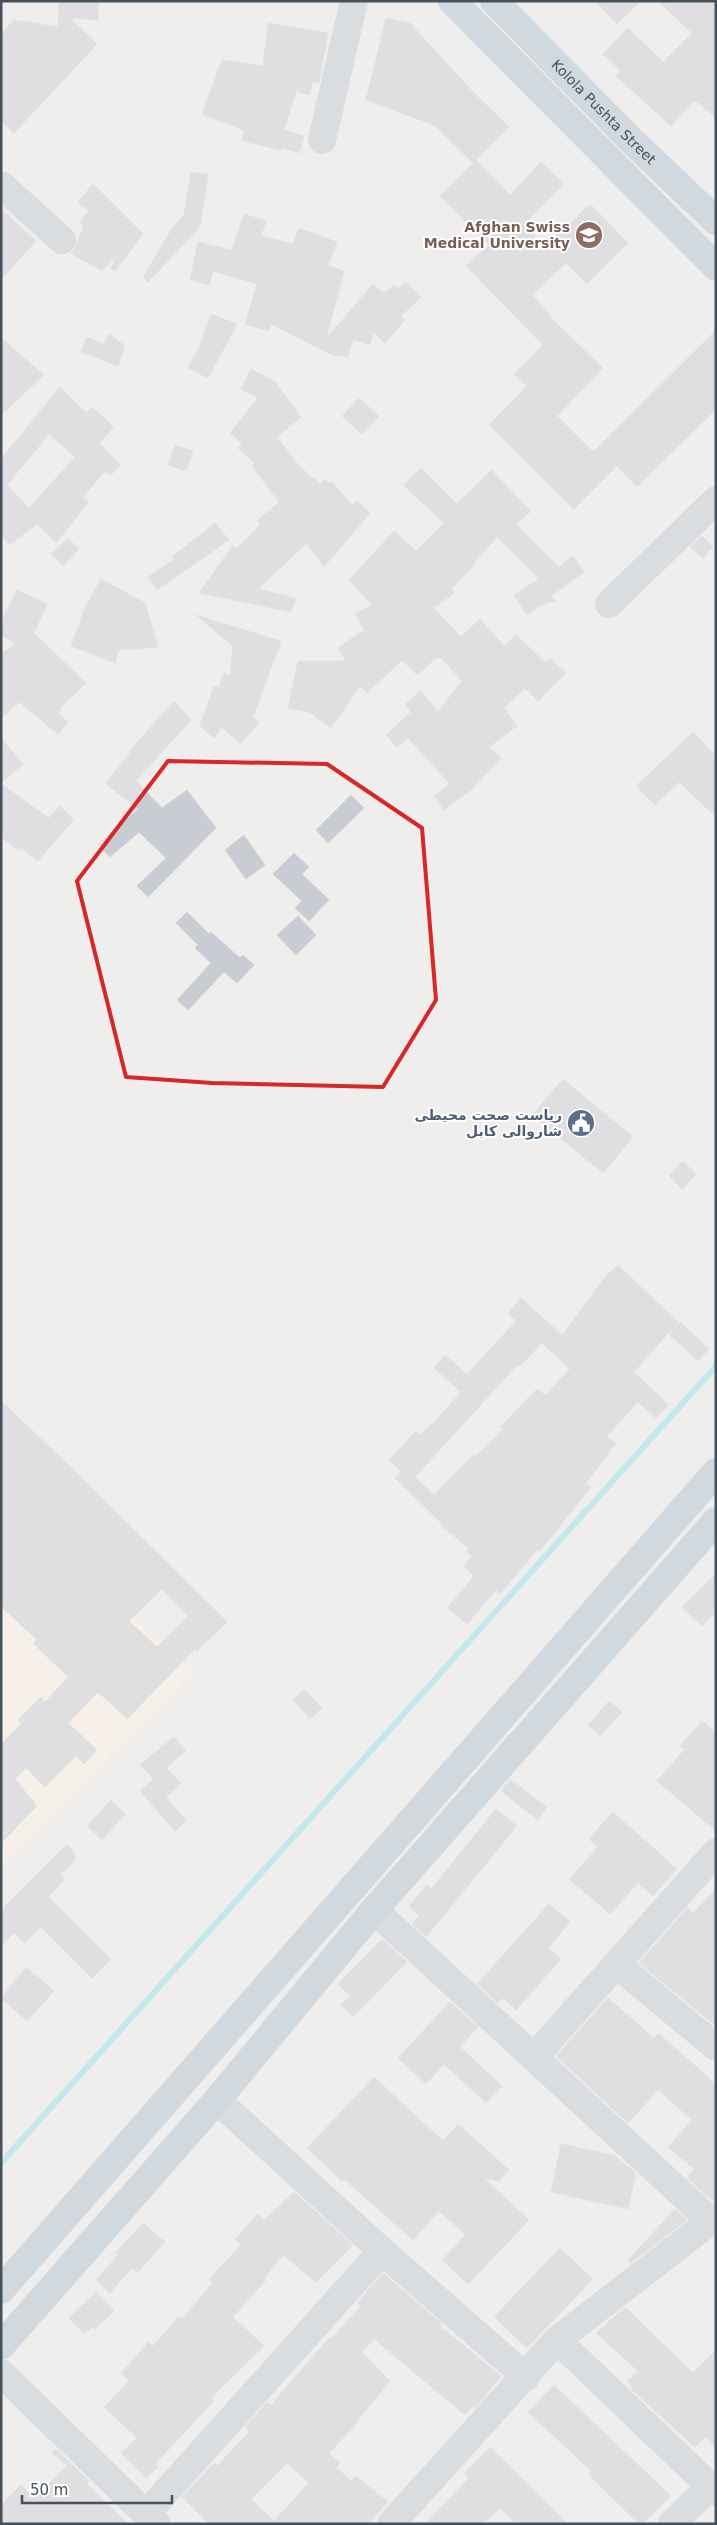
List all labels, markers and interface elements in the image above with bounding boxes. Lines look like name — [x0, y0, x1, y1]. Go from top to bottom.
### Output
street label: Kolola Pushta Street — [548, 56, 659, 168]
place label: Afghan Swiss Medical University — [424, 219, 570, 251]
school or university icon: Afghan Swiss Medical University — [574, 220, 604, 250]
place label: ریاست صحت محیطی شاروالی کابل — [414, 1107, 562, 1140]
public building icon: ریاست صحت محیطی شاروالی کابل — [566, 1108, 596, 1138]
scale bar — [22, 2472, 172, 2504]
text: 50 m — [30, 2481, 68, 2499]

